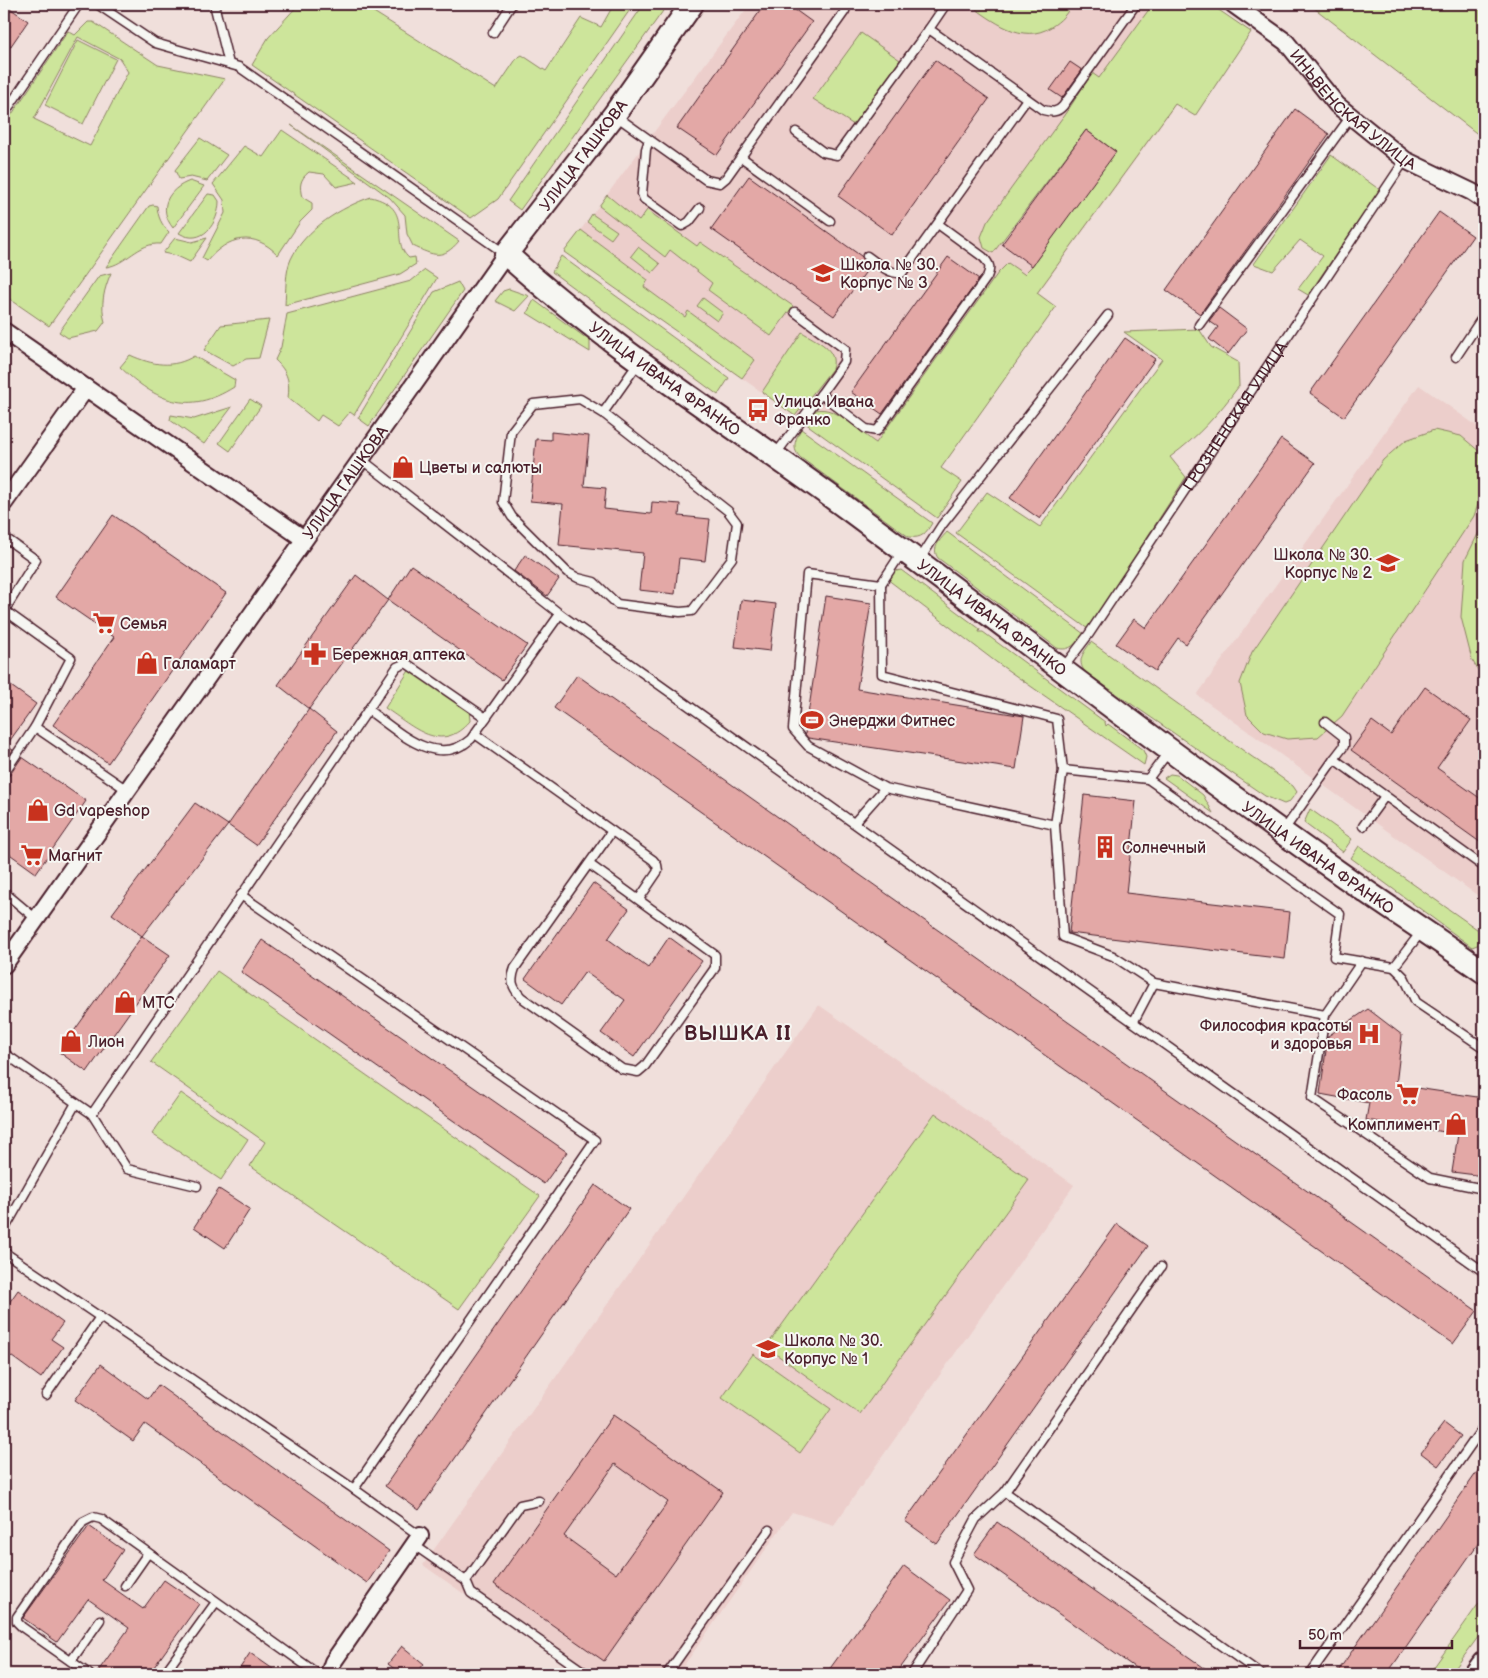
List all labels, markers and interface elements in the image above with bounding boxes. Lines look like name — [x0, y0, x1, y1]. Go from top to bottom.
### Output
street label: ИНЬВЕНСКАЯ УЛИЦА — [1285, 46, 1419, 175]
street label: УЛИЦА ГАШКОВА — [536, 96, 632, 215]
place label: Школа № 30. Корпус № 3 — [840, 256, 939, 293]
school or university icon: Школа № 30. Корпус № 3 — [810, 260, 836, 286]
street label: УЛИЦА ИВАНА ФРАНКО — [585, 319, 744, 441]
street label: ГРОЗНЕНСКАЯ УЛИЦА — [1179, 338, 1292, 495]
place label: Улица Ивана Франко — [774, 393, 874, 430]
bus stop icon: Улица Ивана Франко — [745, 397, 771, 423]
street label: УЛИЦА ГАШКОВА — [300, 423, 393, 543]
shop icon: Цветы и салюты — [390, 454, 416, 480]
place label: Цветы и салюты — [419, 459, 542, 478]
place label: Школа № 30. Корпус № 2 — [1273, 546, 1373, 583]
school or university icon: Школа № 30. Корпус № 2 — [1375, 550, 1401, 576]
street label: УЛИЦА ИВАНА ФРАНКО — [913, 556, 1070, 681]
supermarket icon: Семья — [91, 610, 117, 636]
place label: Семья — [120, 615, 167, 634]
pharmacy icon: Бережная аптека — [302, 641, 328, 667]
place label: Бережная аптека — [332, 646, 466, 665]
shop icon: Галамарт — [134, 650, 160, 676]
place label: Галамарт — [163, 655, 237, 674]
sports icon: Энерджи Фитнес — [799, 707, 825, 733]
place label: Энерджи Фитнес — [829, 712, 955, 731]
shop icon: Gd vapeshop — [25, 797, 51, 823]
street label: УЛИЦА ИВАНА ФРАНКО — [1238, 798, 1398, 919]
place label: Gd vapeshop — [54, 802, 150, 821]
building icon: Солнечный — [1092, 834, 1118, 860]
place label: Солнечный — [1122, 839, 1206, 858]
supermarket icon: Магнит — [19, 842, 45, 868]
place label: Магнит — [48, 847, 103, 866]
shop icon: МТС — [112, 989, 138, 1015]
place label: МТС — [142, 994, 175, 1013]
place label: Философия красоты и здоровья — [1200, 1017, 1352, 1054]
district label: ВЫШКА II — [684, 1021, 792, 1046]
hospital icon: Философия красоты и здоровья — [1356, 1021, 1382, 1047]
shop icon: Лион — [58, 1028, 84, 1054]
place label: Лион — [87, 1033, 125, 1052]
supermarket icon: Фасоль — [1395, 1081, 1421, 1107]
place label: Фасоль — [1337, 1086, 1392, 1105]
shop icon: Комплимент — [1443, 1111, 1469, 1137]
place label: Комплимент — [1348, 1116, 1441, 1135]
place label: Школа № 30. Корпус № 1 — [784, 1332, 883, 1369]
school or university icon: Школа № 30. Корпус № 1 — [755, 1336, 781, 1362]
scale bar — [1300, 1618, 1453, 1650]
text: 50 m — [1308, 1626, 1342, 1645]

